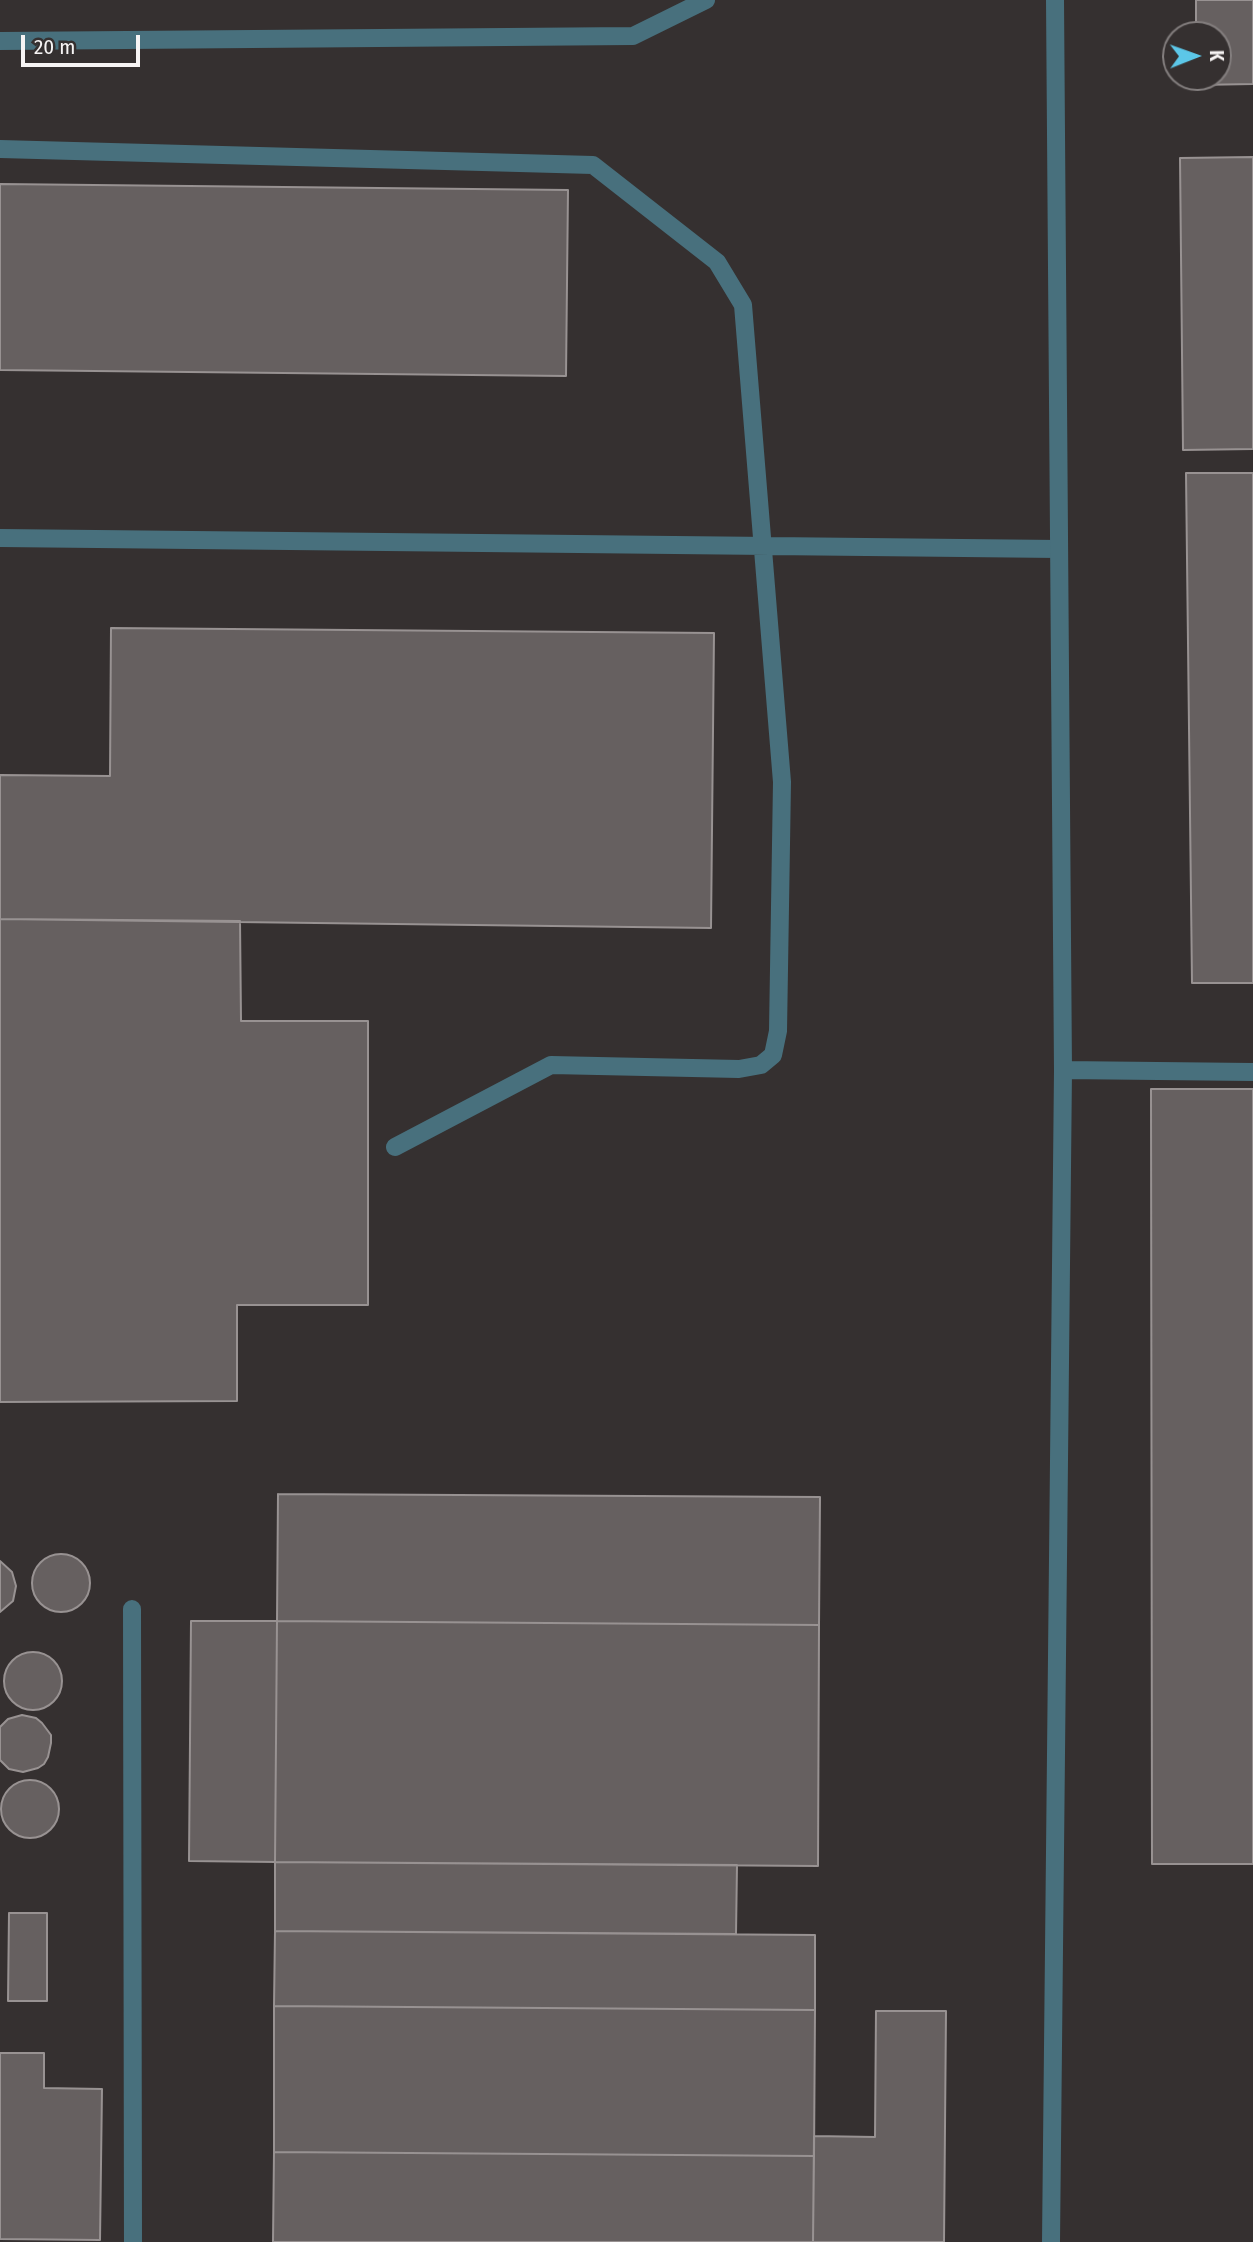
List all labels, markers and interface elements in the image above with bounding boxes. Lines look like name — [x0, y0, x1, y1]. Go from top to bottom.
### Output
scale bar — [24, 21, 144, 65]
north arrow — [1162, 21, 1232, 91]
text: 20 m — [34, 34, 75, 60]
text: K — [1205, 50, 1228, 61]

